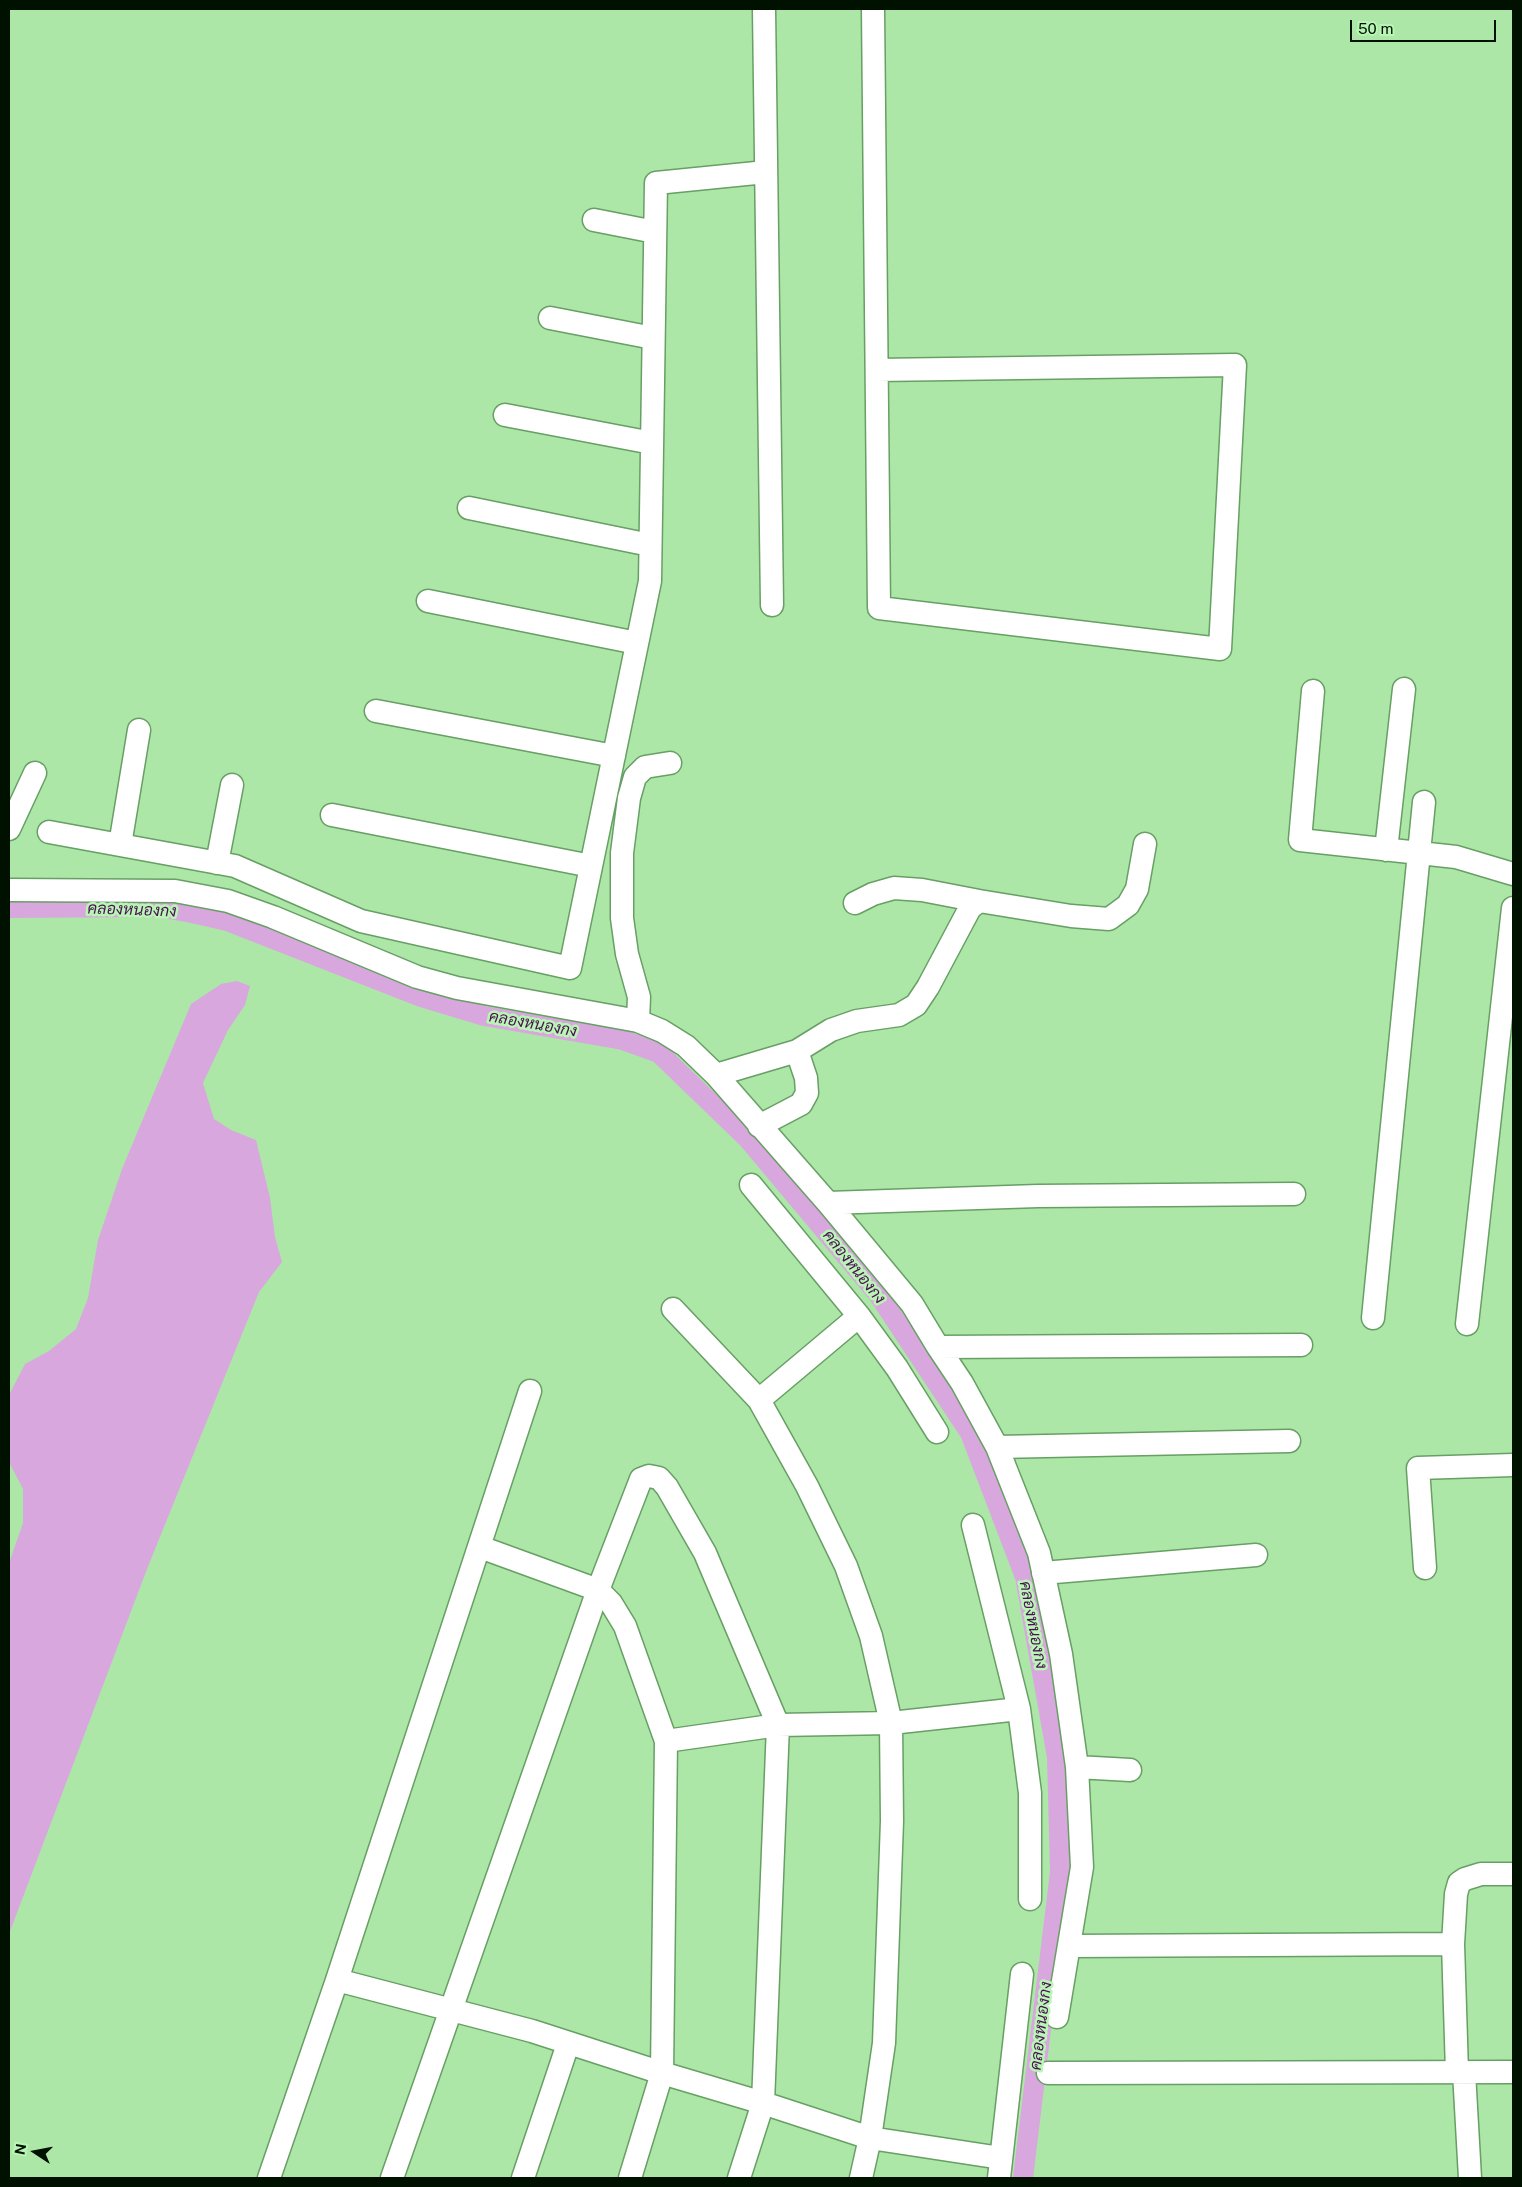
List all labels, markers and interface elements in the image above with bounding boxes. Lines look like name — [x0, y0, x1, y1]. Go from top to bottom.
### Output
scale bar — [1352, 10, 1498, 42]
text: 50 m — [1358, 20, 1393, 37]
water label: คลองหนองกง — [87, 899, 177, 921]
water label: คลองหนองกง — [487, 1007, 579, 1041]
water label: คลองหนองกง — [819, 1226, 889, 1308]
water label: คลองหนองกง — [1015, 1579, 1051, 1671]
water label: คลองหนองกง — [1026, 1981, 1056, 2071]
north arrow — [10, 2127, 60, 2177]
text: N — [11, 2142, 29, 2156]

